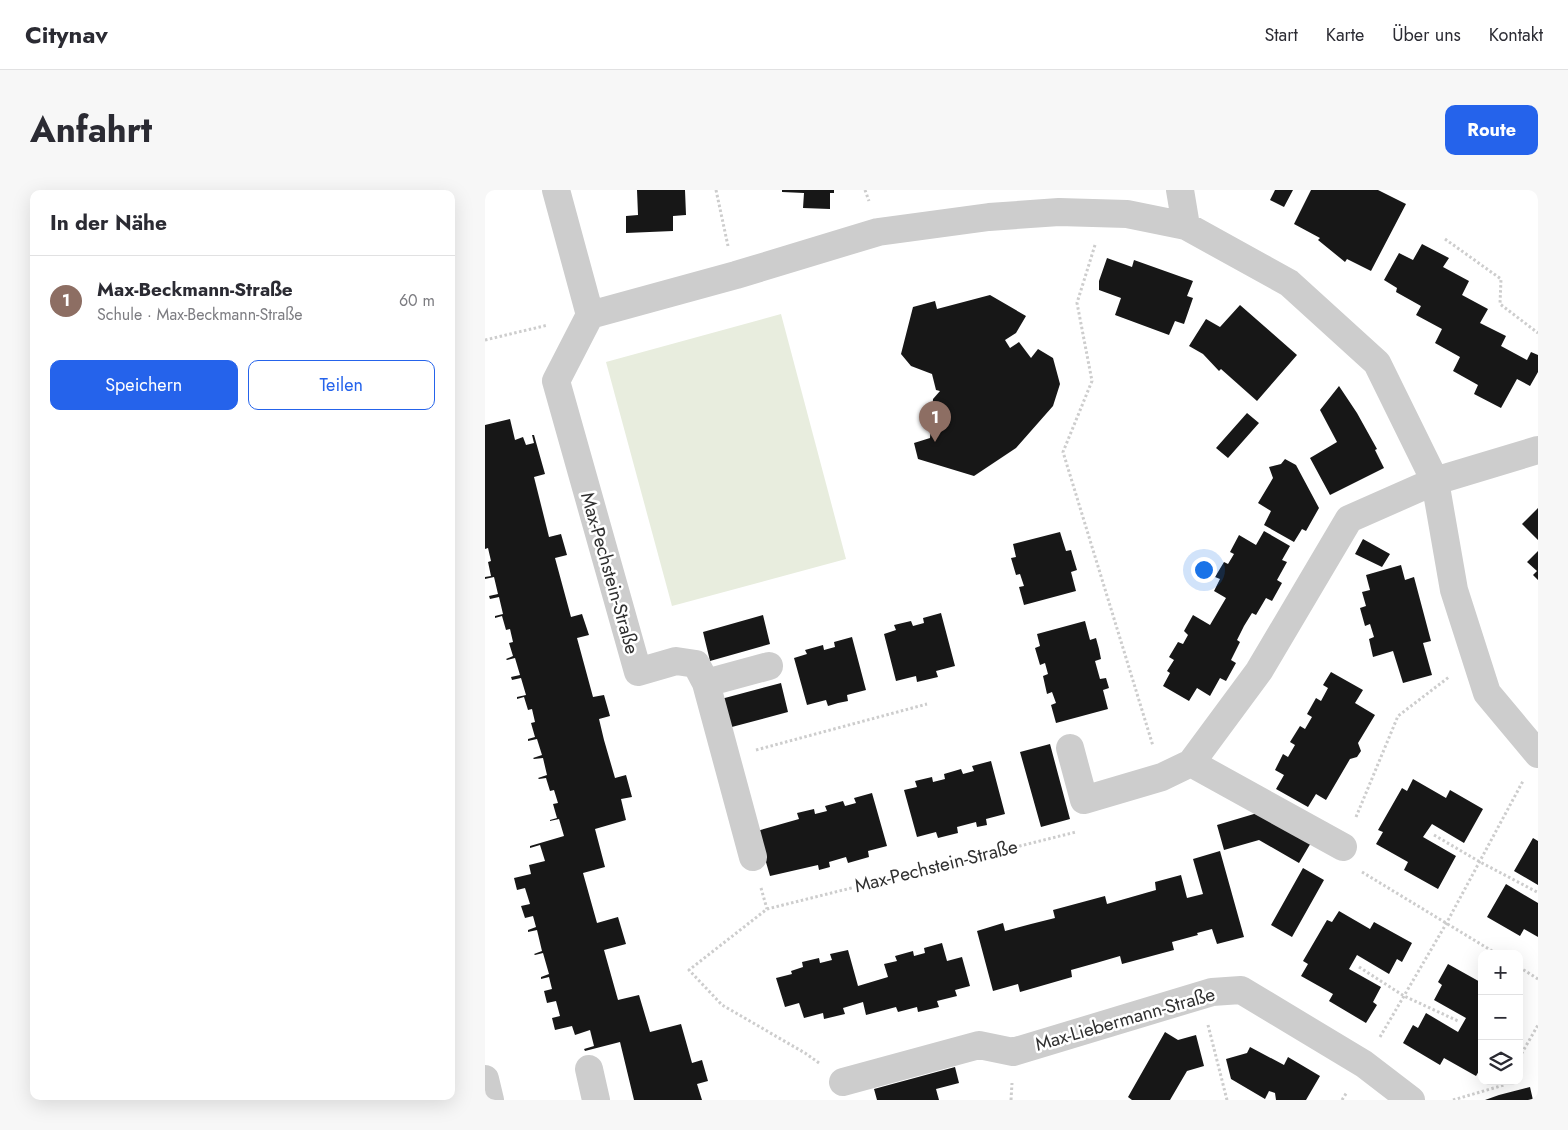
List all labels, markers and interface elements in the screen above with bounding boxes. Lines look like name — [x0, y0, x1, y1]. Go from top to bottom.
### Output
text: Citynav — [25, 17, 108, 52]
text: Start — [1264, 22, 1298, 48]
text: Karte — [1326, 22, 1364, 48]
text: Über uns — [1392, 22, 1461, 48]
text: Kontakt — [1489, 22, 1543, 48]
text: Anfahrt — [30, 105, 152, 155]
button: Route — [1445, 105, 1538, 155]
text: In der Nähe — [50, 208, 167, 238]
text: Max-Beckmann-Straße — [97, 276, 293, 303]
text: 1 — [62, 289, 70, 312]
text: 60 m — [399, 289, 435, 312]
text: Schule · Max-Beckmann-Straße — [97, 303, 303, 326]
button: Speichern — [50, 360, 238, 410]
button: Teilen — [248, 360, 435, 410]
pin: 1 — [919, 401, 951, 442]
street label: Max-Pechstein-Straße — [574, 489, 646, 657]
your location — [1191, 557, 1217, 583]
street label: Max-Pechstein-Straße — [852, 833, 1021, 899]
map controls — [1478, 950, 1523, 1085]
button: + — [1478, 950, 1523, 995]
street label: Max-Liebermann-Straße — [1032, 980, 1218, 1058]
button: − — [1478, 995, 1523, 1040]
button: layers — [1478, 1040, 1523, 1085]

